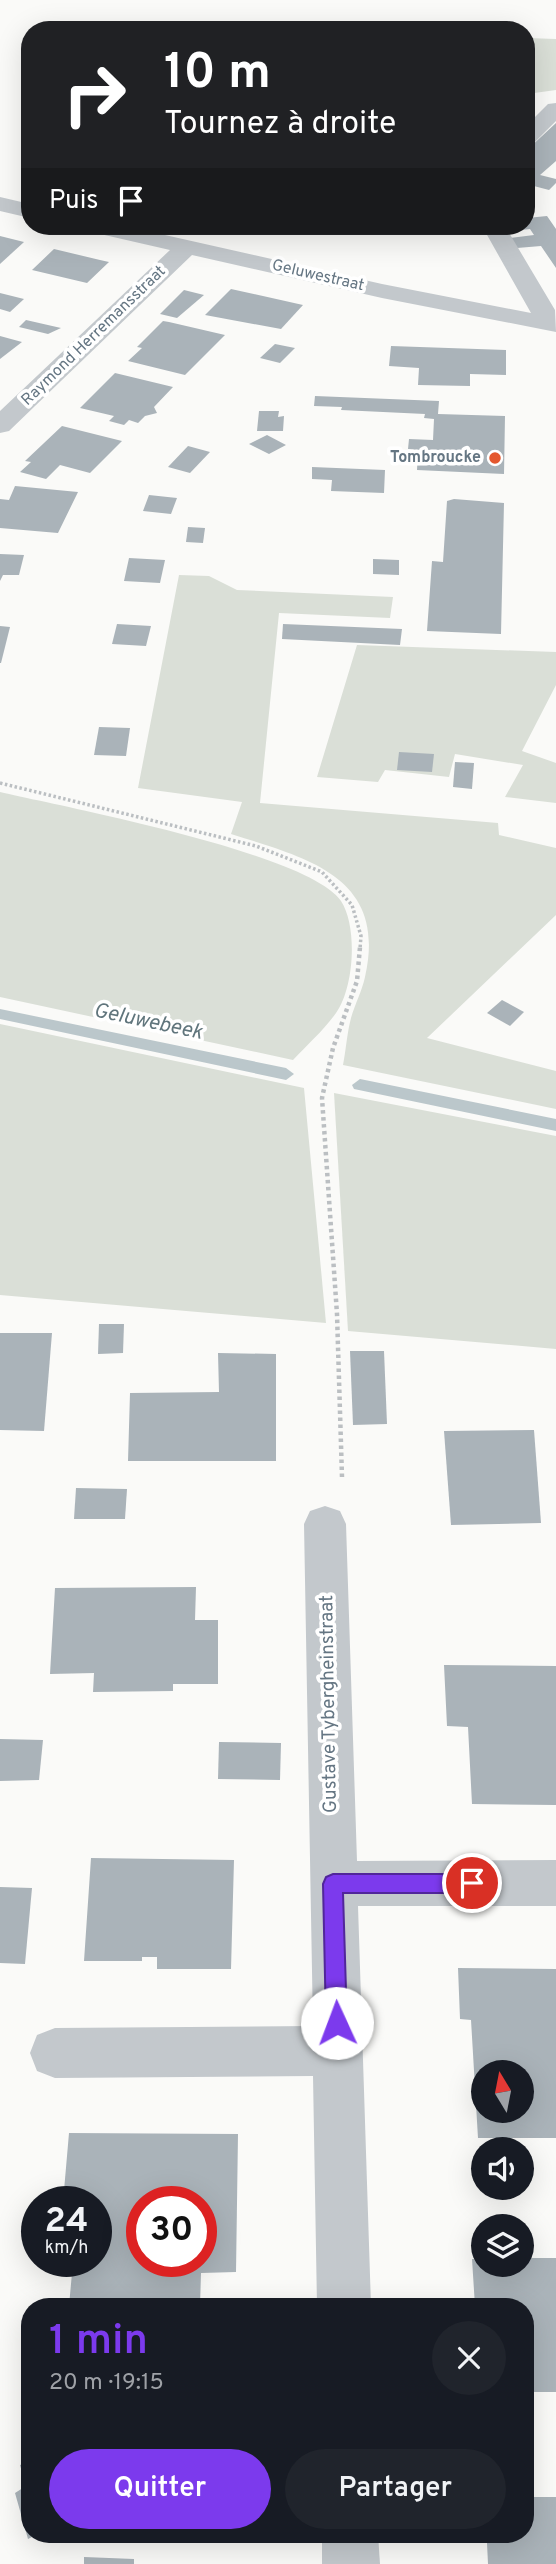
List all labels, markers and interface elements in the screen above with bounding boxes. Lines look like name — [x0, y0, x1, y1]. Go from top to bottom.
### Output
text: 10 m — [164, 44, 271, 106]
icon: right — [49, 49, 140, 140]
text: Tournez à droite — [164, 105, 396, 145]
icon: arrive — [112, 182, 150, 220]
text: Puis — [49, 185, 98, 218]
street label: Geluwestraat — [270, 256, 366, 296]
street label: Raymond Herremansstraat — [18, 262, 170, 410]
place label: Tombroucke — [390, 448, 481, 468]
marker: Tombroucke — [487, 450, 503, 466]
water label: Geluwebeek — [91, 997, 205, 1047]
street label: Gustave Tybergheinstraat — [315, 1595, 343, 1813]
pin — [442, 1853, 502, 1913]
icon: arrive — [453, 1864, 491, 1902]
position arrow — [300, 1986, 374, 2060]
north arrow — [471, 2060, 534, 2123]
map controls — [471, 2060, 534, 2277]
button: sound — [471, 2137, 534, 2200]
speed limit sign: 30 — [126, 2186, 217, 2277]
text: 24 — [45, 2200, 88, 2244]
button: layers — [471, 2214, 534, 2277]
text: km/h — [45, 2237, 88, 2260]
text: 1 min — [49, 2316, 148, 2369]
button: close — [432, 2321, 506, 2395]
text: 20 m · 19:15 — [49, 2369, 164, 2398]
button: Quitter — [49, 2449, 271, 2529]
button: Partager — [285, 2449, 506, 2529]

